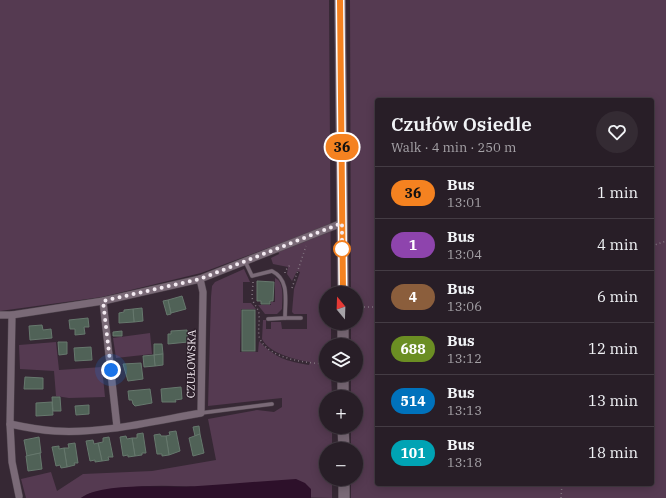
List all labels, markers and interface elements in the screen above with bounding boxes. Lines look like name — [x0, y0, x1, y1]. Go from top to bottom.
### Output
button: heart — [596, 111, 638, 153]
text: Czułów Osiedle — [391, 112, 532, 136]
line badge: 36 — [324, 134, 360, 160]
text: 36 — [334, 138, 350, 156]
text: Walk · 4 min · 250 m — [391, 139, 516, 156]
text: Bus — [447, 175, 475, 194]
text: 1 min — [597, 183, 638, 202]
text: 36 — [405, 184, 421, 202]
text: 13:01 — [447, 194, 482, 211]
text: Bus — [447, 227, 475, 246]
text: 4 min — [597, 235, 638, 254]
text: 1 — [409, 236, 417, 254]
unlabelled marker — [333, 240, 351, 258]
text: 13:04 — [447, 246, 482, 263]
text: Bus — [447, 279, 475, 298]
north arrow — [319, 286, 363, 330]
map controls — [319, 286, 363, 486]
text: 6 min — [597, 287, 638, 306]
text: 4 — [409, 288, 417, 306]
text: 13:06 — [447, 298, 482, 315]
street label: CZUŁOWSKA — [183, 329, 199, 398]
text: Bus — [447, 331, 475, 350]
button: layers — [319, 338, 363, 382]
text: 12 min — [588, 339, 638, 358]
text: 688 — [400, 340, 426, 358]
text: 13:12 — [447, 350, 482, 367]
your location — [101, 360, 121, 380]
text: Bus — [447, 383, 475, 402]
button: + — [319, 390, 363, 434]
text: 13 min — [588, 391, 638, 410]
text: 514 — [400, 392, 426, 410]
text: 13:13 — [447, 402, 482, 419]
text: Bus — [447, 435, 475, 454]
button: − — [319, 442, 363, 486]
text: 18 min — [588, 443, 638, 462]
text: 101 — [400, 444, 426, 462]
text: 13:18 — [447, 454, 482, 471]

